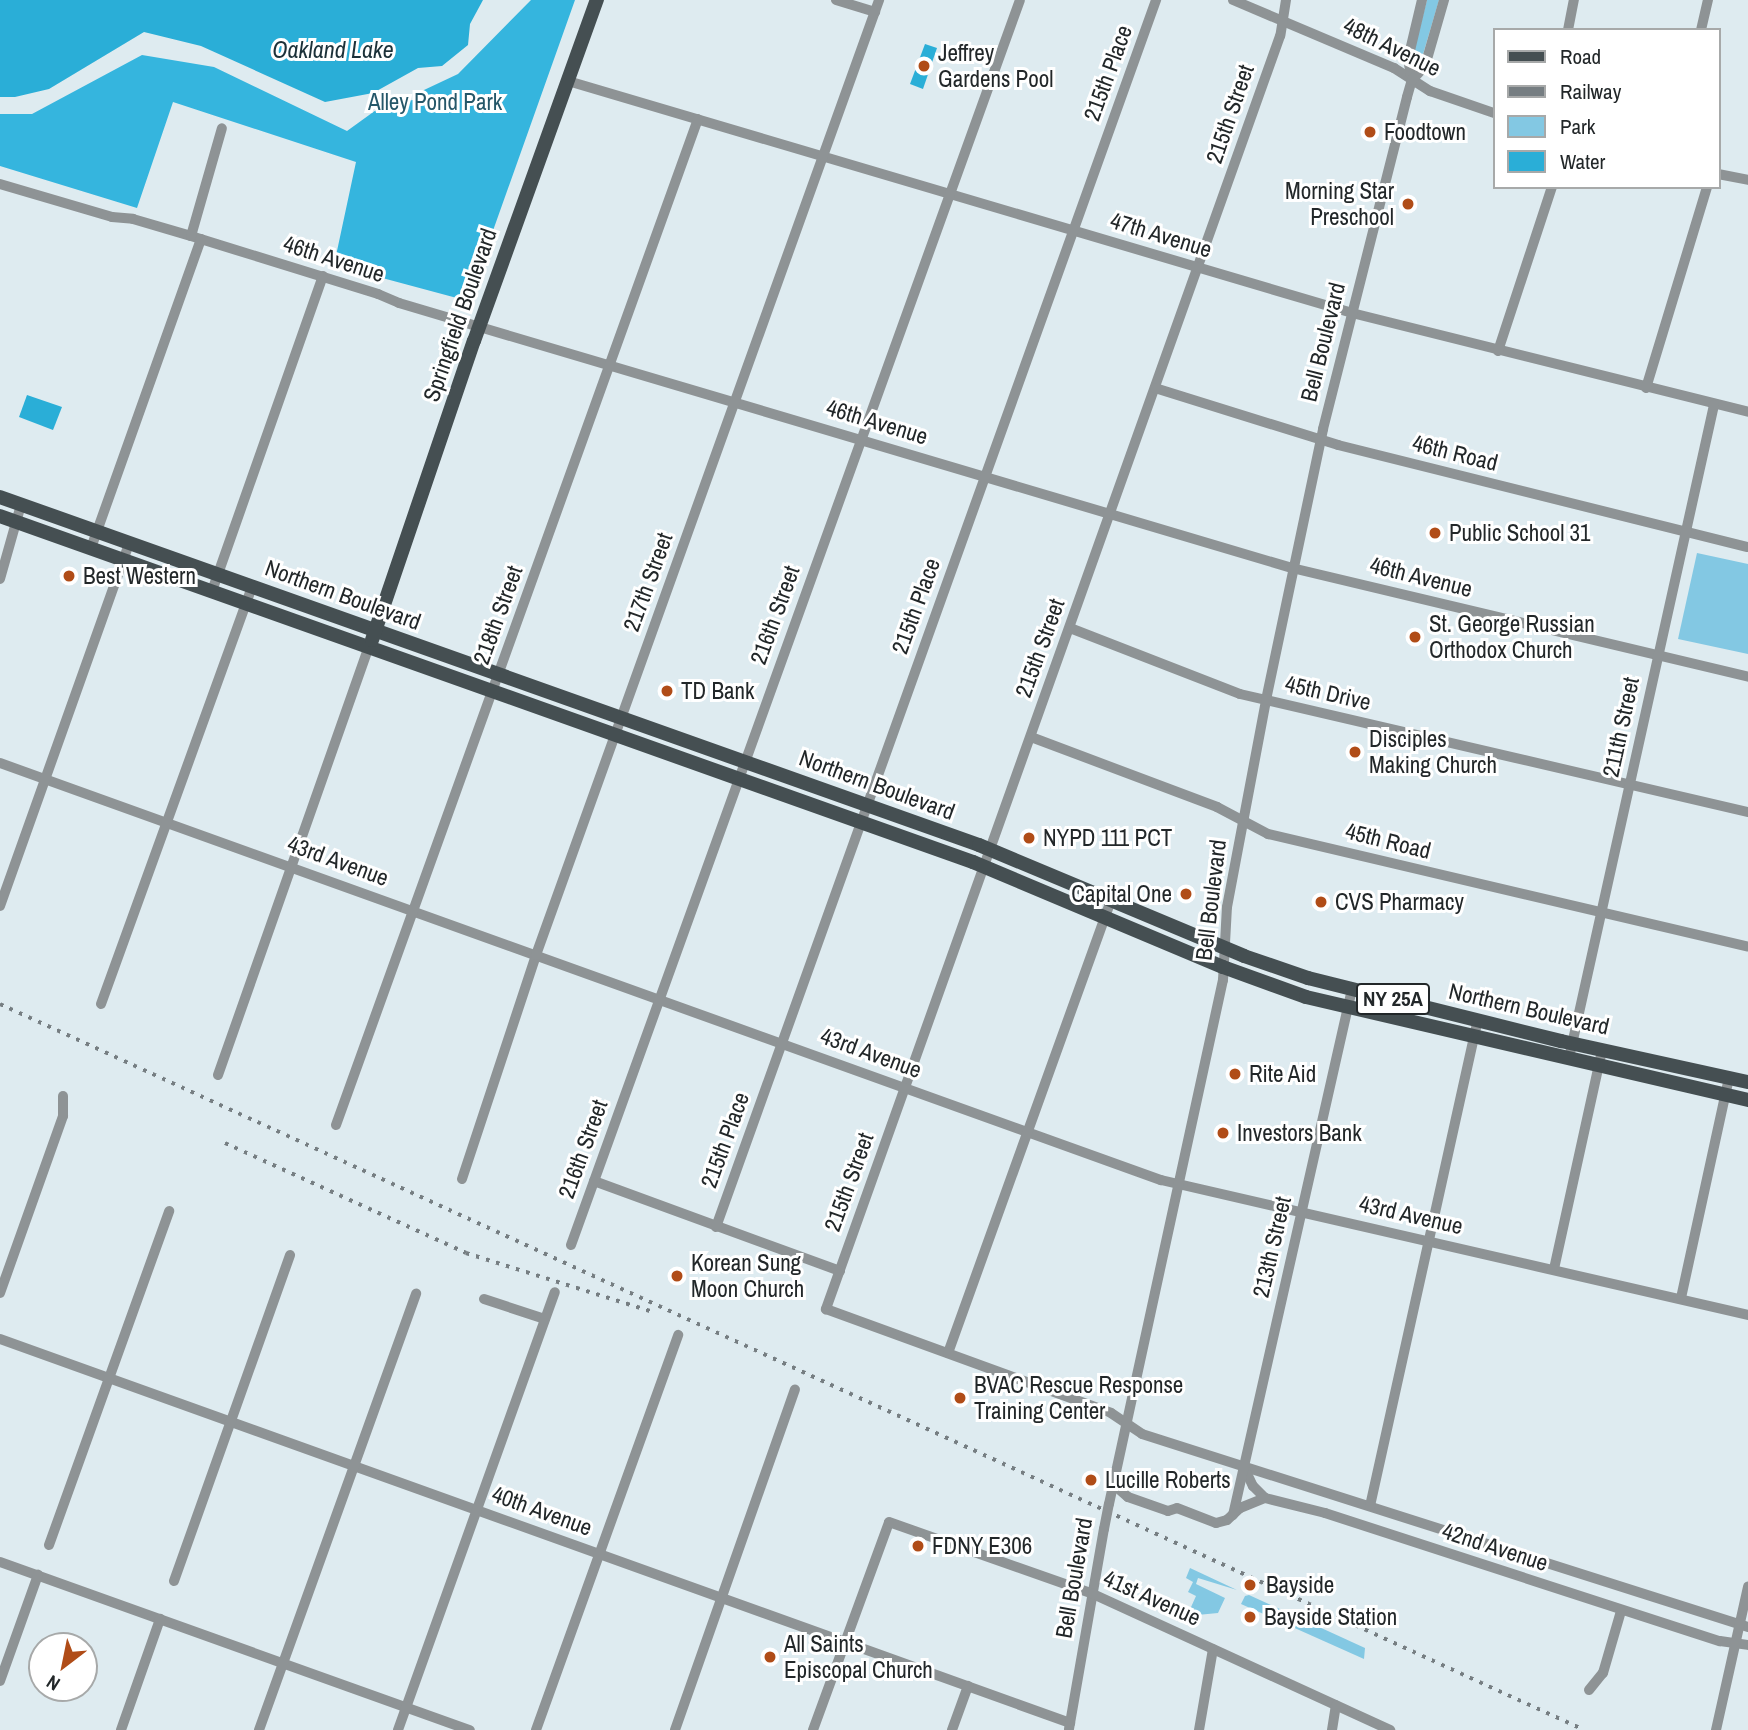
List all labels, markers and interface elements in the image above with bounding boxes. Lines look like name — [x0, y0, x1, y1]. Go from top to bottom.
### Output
street label: 48th Avenue — [1338, 11, 1446, 83]
street label: 215th Place — [1078, 21, 1138, 125]
legend — [1492, 28, 1720, 189]
water label: Oakland Lake — [272, 36, 394, 64]
place label: Jeffrey Gardens Pool — [938, 39, 1053, 93]
text: Road — [1560, 42, 1601, 71]
marker: Jeffrey Gardens Pool — [916, 58, 932, 74]
street label: 215th Street — [1200, 61, 1260, 167]
text: Railway — [1560, 77, 1621, 106]
park label: Alley Pond Park — [368, 88, 502, 116]
text: Park — [1560, 112, 1595, 141]
place label: Foodtown — [1384, 118, 1466, 146]
marker: Foodtown — [1362, 124, 1378, 140]
text: Water — [1560, 147, 1605, 176]
place label: Morning Star Preschool — [1285, 177, 1394, 231]
marker: Morning Star Preschool — [1400, 196, 1416, 212]
street label: 47th Avenue — [1106, 206, 1216, 264]
street label: Springfield Boulevard — [417, 225, 503, 405]
street label: 46th Avenue — [280, 230, 388, 288]
street label: Bell Boulevard — [1295, 280, 1351, 404]
street label: 46th Avenue — [822, 393, 932, 451]
street label: 46th Road — [1409, 429, 1501, 477]
place label: Public School 31 — [1449, 519, 1591, 547]
marker: Public School 31 — [1427, 525, 1443, 541]
street label: 217th Street — [617, 529, 679, 635]
street label: 46th Avenue — [1366, 551, 1476, 603]
street label: Northern Boulevard — [261, 554, 425, 636]
street label: 215th Place — [886, 554, 946, 658]
place label: Best Western — [83, 562, 196, 590]
street label: 218th Street — [467, 562, 529, 668]
street label: 216th Street — [744, 562, 806, 668]
marker: Best Western — [61, 568, 77, 584]
street label: 215th Street — [1009, 595, 1071, 701]
place label: St. George Russian Orthodox Church — [1429, 610, 1595, 664]
marker: St. George Russian Orthodox Church — [1407, 629, 1423, 645]
street label: 45th Drive — [1283, 670, 1373, 716]
street label: 211th Street — [1597, 675, 1645, 779]
place label: TD Bank — [681, 677, 754, 705]
marker: TD Bank — [659, 683, 675, 699]
place label: Disciples Making Church — [1369, 725, 1497, 779]
street label: Northern Boulevard — [795, 744, 959, 826]
marker: Disciples Making Church — [1347, 744, 1363, 760]
street label: 45th Road — [1342, 817, 1434, 865]
place label: NYPD 111 PCT — [1043, 824, 1172, 852]
street label: 43rd Avenue — [283, 830, 393, 892]
marker: NYPD 111 PCT — [1021, 830, 1037, 846]
street label: Bell Boulevard — [1190, 838, 1232, 962]
place label: Capital One — [1071, 880, 1172, 908]
marker: Capital One — [1178, 886, 1194, 902]
place label: CVS Pharmacy — [1335, 888, 1464, 916]
marker: CVS Pharmacy — [1313, 894, 1329, 910]
street label: Northern Boulevard — [1446, 977, 1612, 1041]
road number: NY 25A — [1354, 982, 1432, 1016]
street label: 43rd Avenue — [816, 1022, 926, 1084]
place label: Rite Aid — [1249, 1060, 1317, 1088]
marker: Rite Aid — [1227, 1066, 1243, 1082]
street label: 215th Place — [695, 1088, 755, 1192]
street label: 216th Street — [552, 1096, 614, 1202]
place label: Investors Bank — [1237, 1119, 1362, 1147]
marker: Investors Bank — [1215, 1125, 1231, 1141]
street label: 215th Street — [818, 1129, 880, 1235]
street label: 43rd Avenue — [1356, 1190, 1466, 1240]
street label: 213th Street — [1247, 1194, 1297, 1300]
place label: Korean Sung Moon Church — [691, 1249, 804, 1303]
marker: Korean Sung Moon Church — [669, 1268, 685, 1284]
place label: BVAC Rescue Response Training Center — [974, 1371, 1183, 1425]
marker: BVAC Rescue Response Training Center — [952, 1390, 968, 1406]
place label: Lucille Roberts — [1105, 1466, 1231, 1494]
marker: Lucille Roberts — [1083, 1472, 1099, 1488]
street label: 40th Avenue — [488, 1480, 596, 1542]
street label: Bell Boulevard — [1050, 1516, 1098, 1640]
street label: 42nd Avenue — [1438, 1517, 1552, 1577]
place label: FDNY E306 — [932, 1532, 1033, 1560]
marker: FDNY E306 — [910, 1538, 926, 1554]
street label: 41st Avenue — [1099, 1564, 1205, 1632]
place label: Bayside — [1266, 1571, 1334, 1599]
marker: Bayside — [1240, 1575, 1260, 1595]
place label: Bayside Station — [1264, 1603, 1397, 1631]
marker: Bayside Station — [1242, 1609, 1258, 1625]
place label: All Saints Episcopal Church — [784, 1630, 933, 1684]
north arrow — [28, 1632, 98, 1702]
marker: All Saints Episcopal Church — [762, 1649, 778, 1665]
text: N — [41, 1669, 65, 1697]

